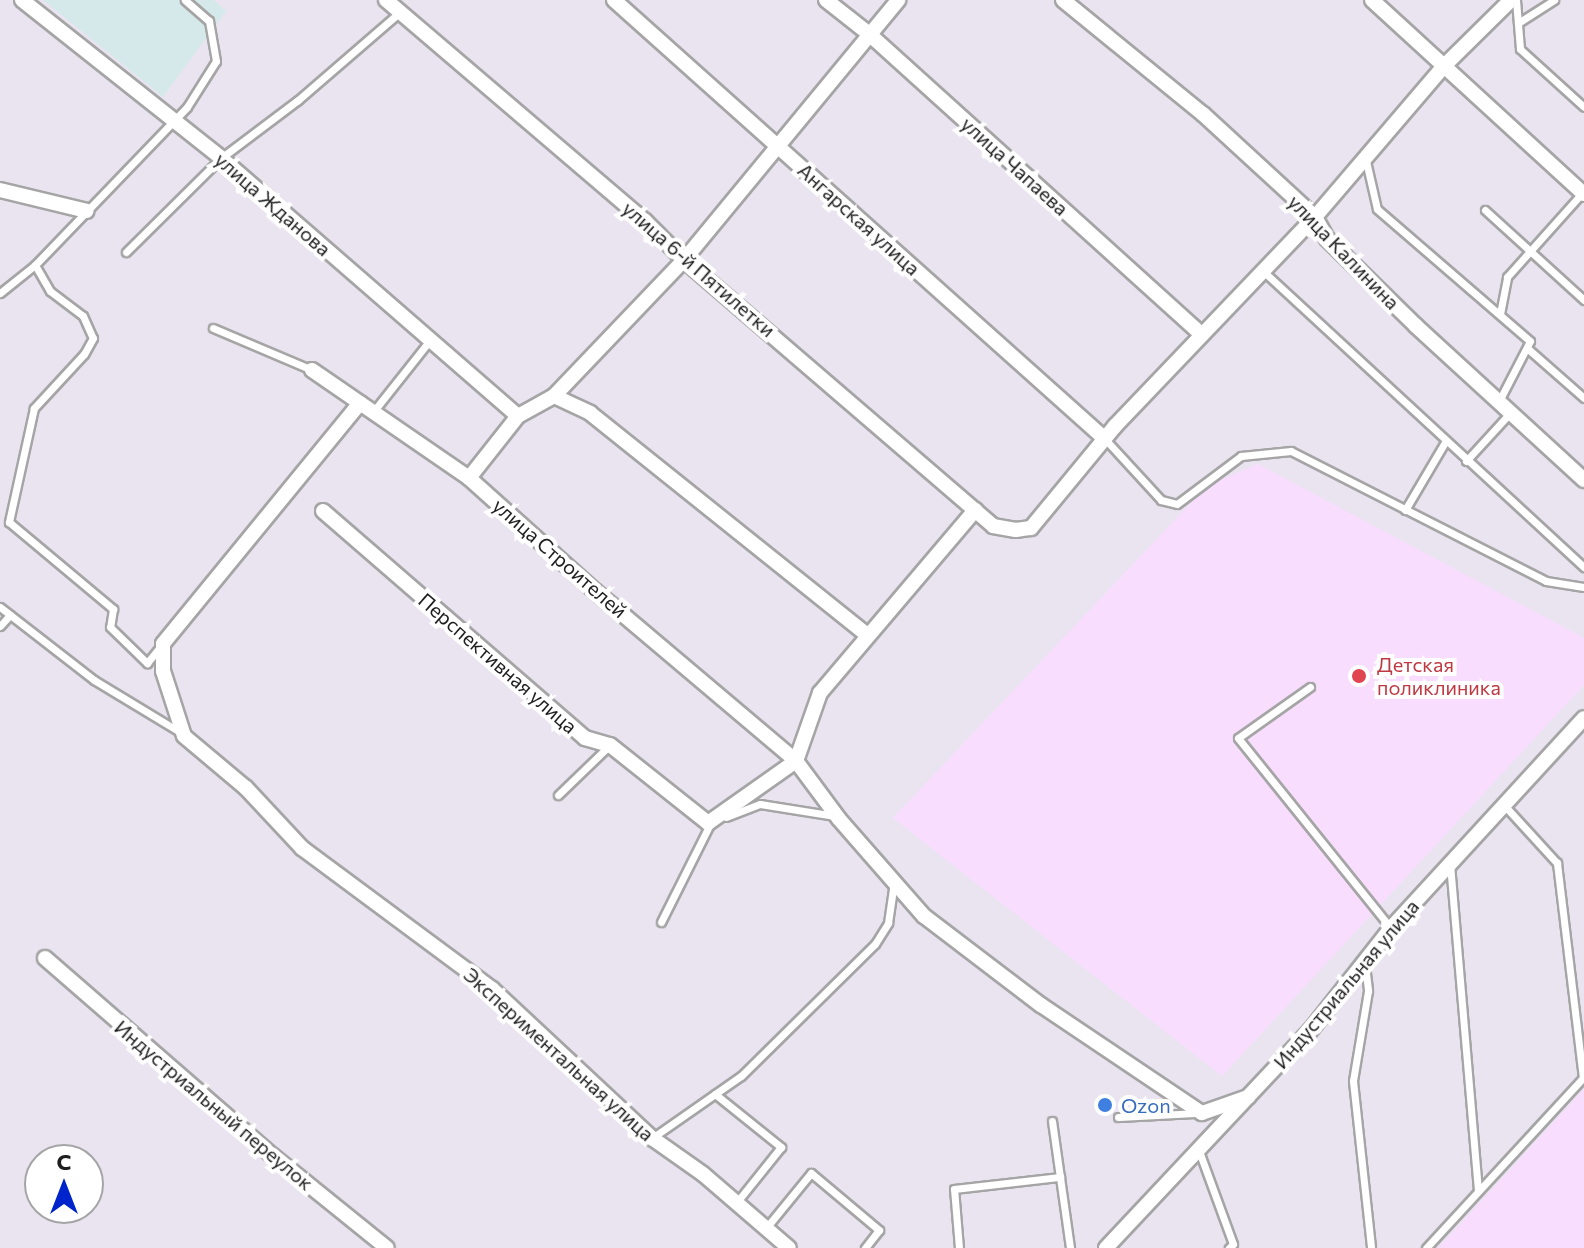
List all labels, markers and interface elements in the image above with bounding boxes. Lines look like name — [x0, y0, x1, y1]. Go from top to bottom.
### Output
street label: улица Чапаева — [957, 112, 1073, 220]
street label: улица Жданова — [210, 147, 336, 261]
street label: Ангарская улица — [793, 158, 925, 280]
street label: улица Калинина — [1283, 190, 1405, 314]
street label: улица 6-й Пятилетки — [618, 196, 780, 342]
street label: улица Строителей — [488, 493, 632, 623]
street label: Перспективная улица — [414, 588, 582, 738]
place label: Детская поликлиника — [1377, 652, 1501, 699]
marker: Детская поликлиника — [1348, 665, 1370, 687]
street label: Индустриальная улица — [1268, 895, 1424, 1073]
street label: Экспериментальная улица — [459, 962, 659, 1146]
street label: Индустриальный переулок — [110, 1015, 318, 1195]
place label: Ozon — [1121, 1093, 1171, 1117]
marker: Ozon — [1096, 1096, 1114, 1114]
north arrow — [24, 1144, 104, 1224]
text: С — [56, 1148, 72, 1175]

